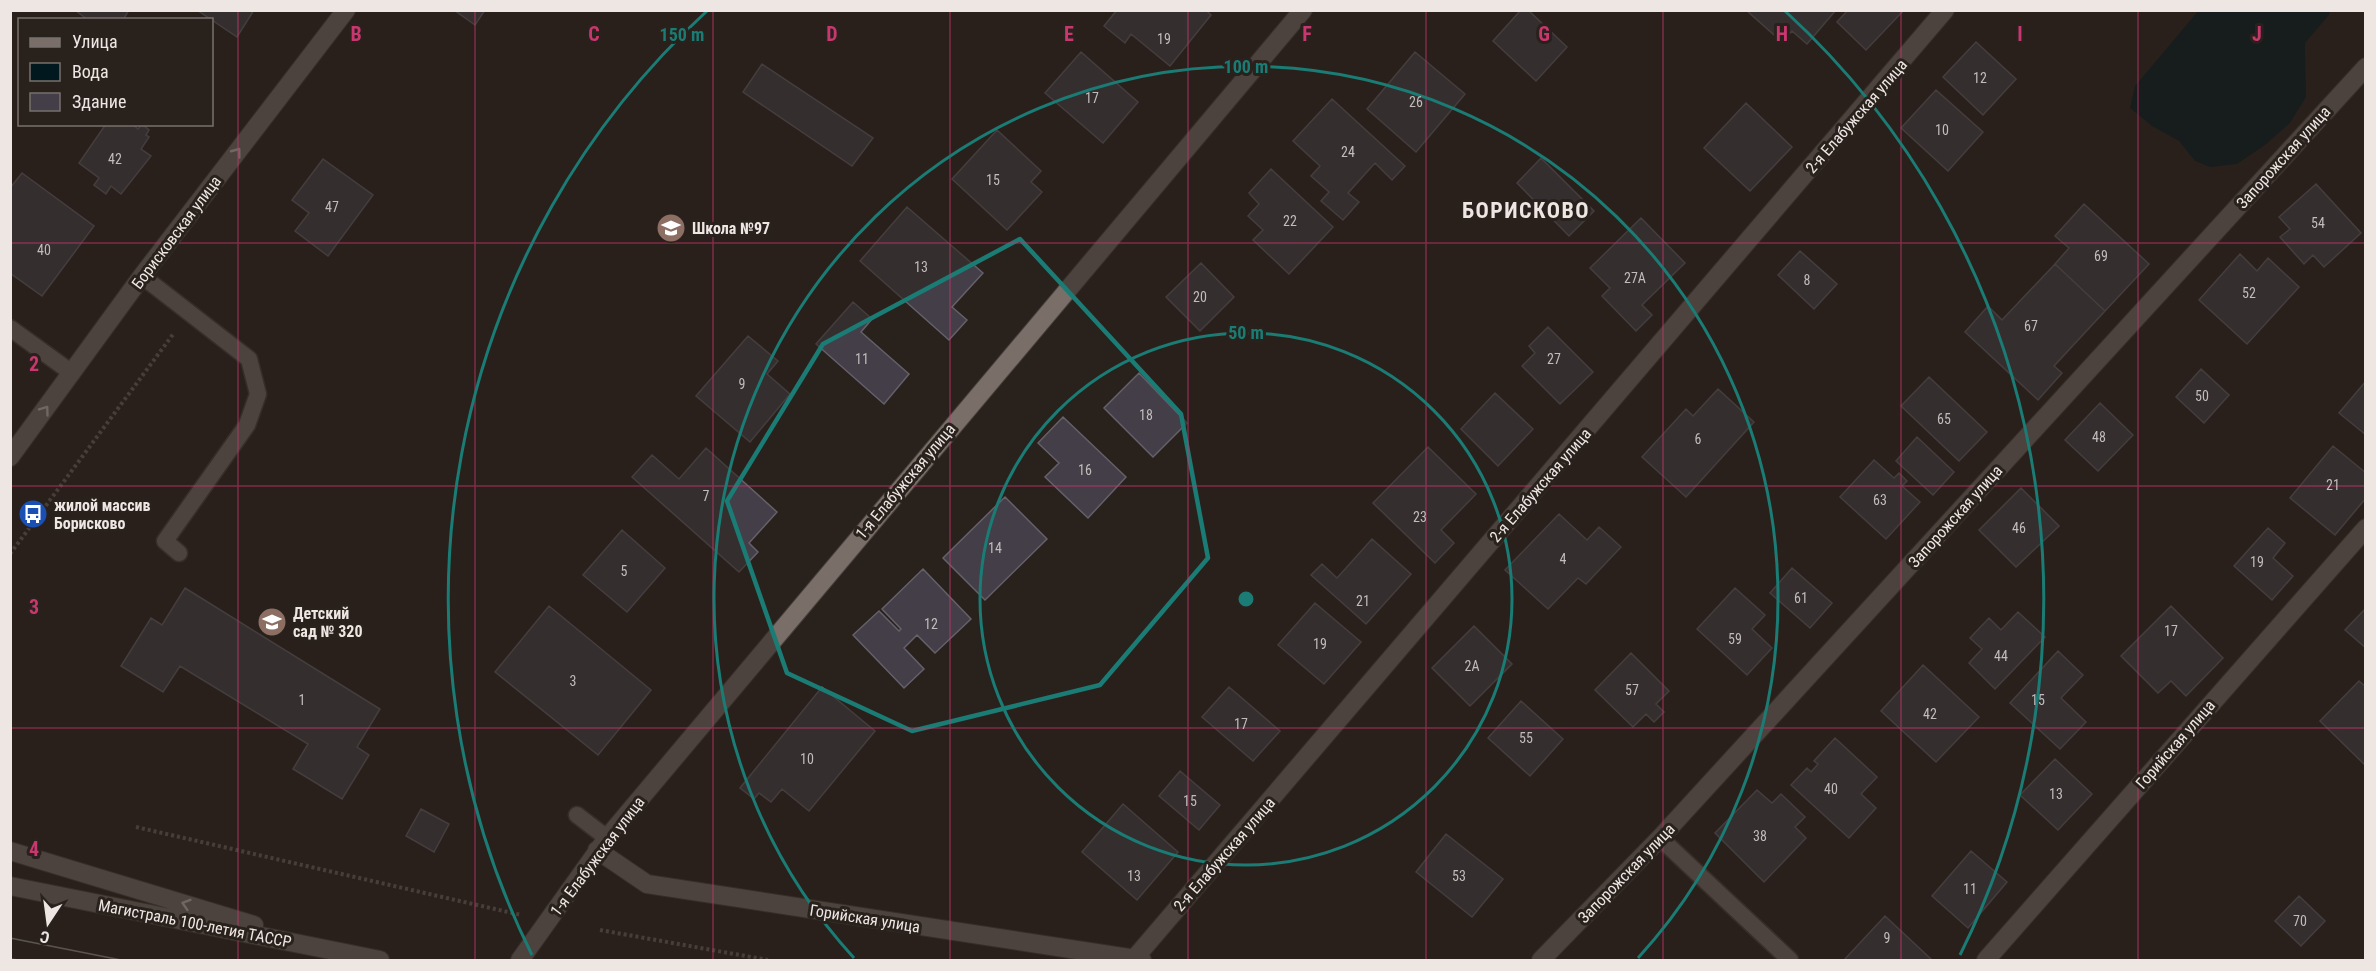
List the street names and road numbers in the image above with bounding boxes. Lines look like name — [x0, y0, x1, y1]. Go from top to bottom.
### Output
street label: 2-я Елабужская улица — [1802, 55, 1911, 177]
street label: Запорожская улица — [2232, 102, 2334, 212]
street label: Борисковская улица — [128, 172, 225, 293]
street label: 1-я Елабужская улица — [852, 420, 959, 543]
street label: 2-я Елабужская улица — [1486, 424, 1595, 546]
street label: Запорожская улица — [1904, 461, 2006, 571]
street label: Горийская улица — [2132, 696, 2219, 793]
street label: 1-я Елабужская улица — [546, 793, 649, 920]
street label: 2-я Елабужская улица — [1170, 793, 1279, 915]
street label: Запорожская улица — [1574, 820, 1679, 927]
street label: Магистраль 100-летия ТАССР — [97, 895, 293, 952]
street label: Горийская улица — [808, 900, 921, 937]

